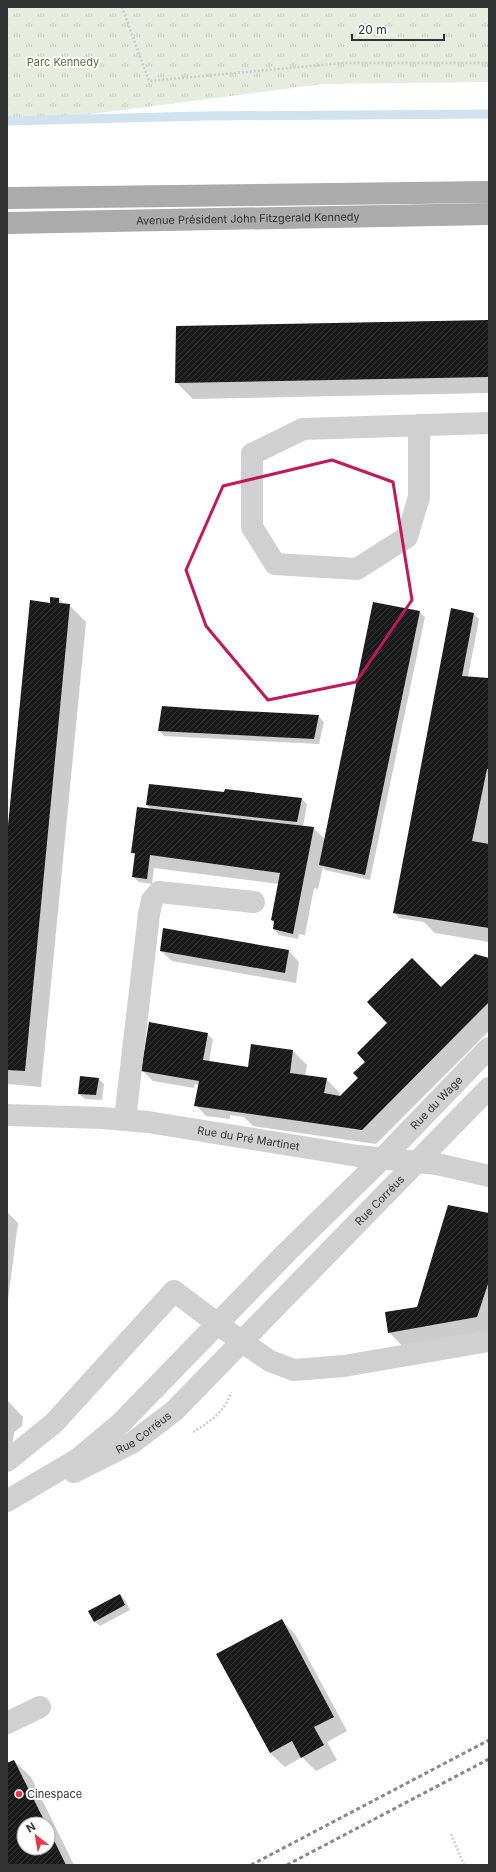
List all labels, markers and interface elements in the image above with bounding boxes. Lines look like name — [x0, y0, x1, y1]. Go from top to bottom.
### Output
scale bar — [352, 16, 444, 42]
text: 20 m — [358, 22, 387, 37]
park label: Parc Kennedy — [27, 55, 99, 69]
street label: Avenue Président John Fitzgerald Kennedy — [136, 209, 360, 228]
street label: Rue du Wage — [407, 1073, 465, 1132]
street label: Rue du Pré Martinet — [196, 1123, 301, 1153]
street label: Rue Corréus — [352, 1172, 407, 1228]
street label: Rue Corréus — [113, 1408, 174, 1457]
place label: Cinespace — [27, 1787, 82, 1801]
marker: Cinespace — [14, 1789, 24, 1799]
north arrow — [16, 1816, 56, 1856]
text: N — [24, 1819, 38, 1836]

